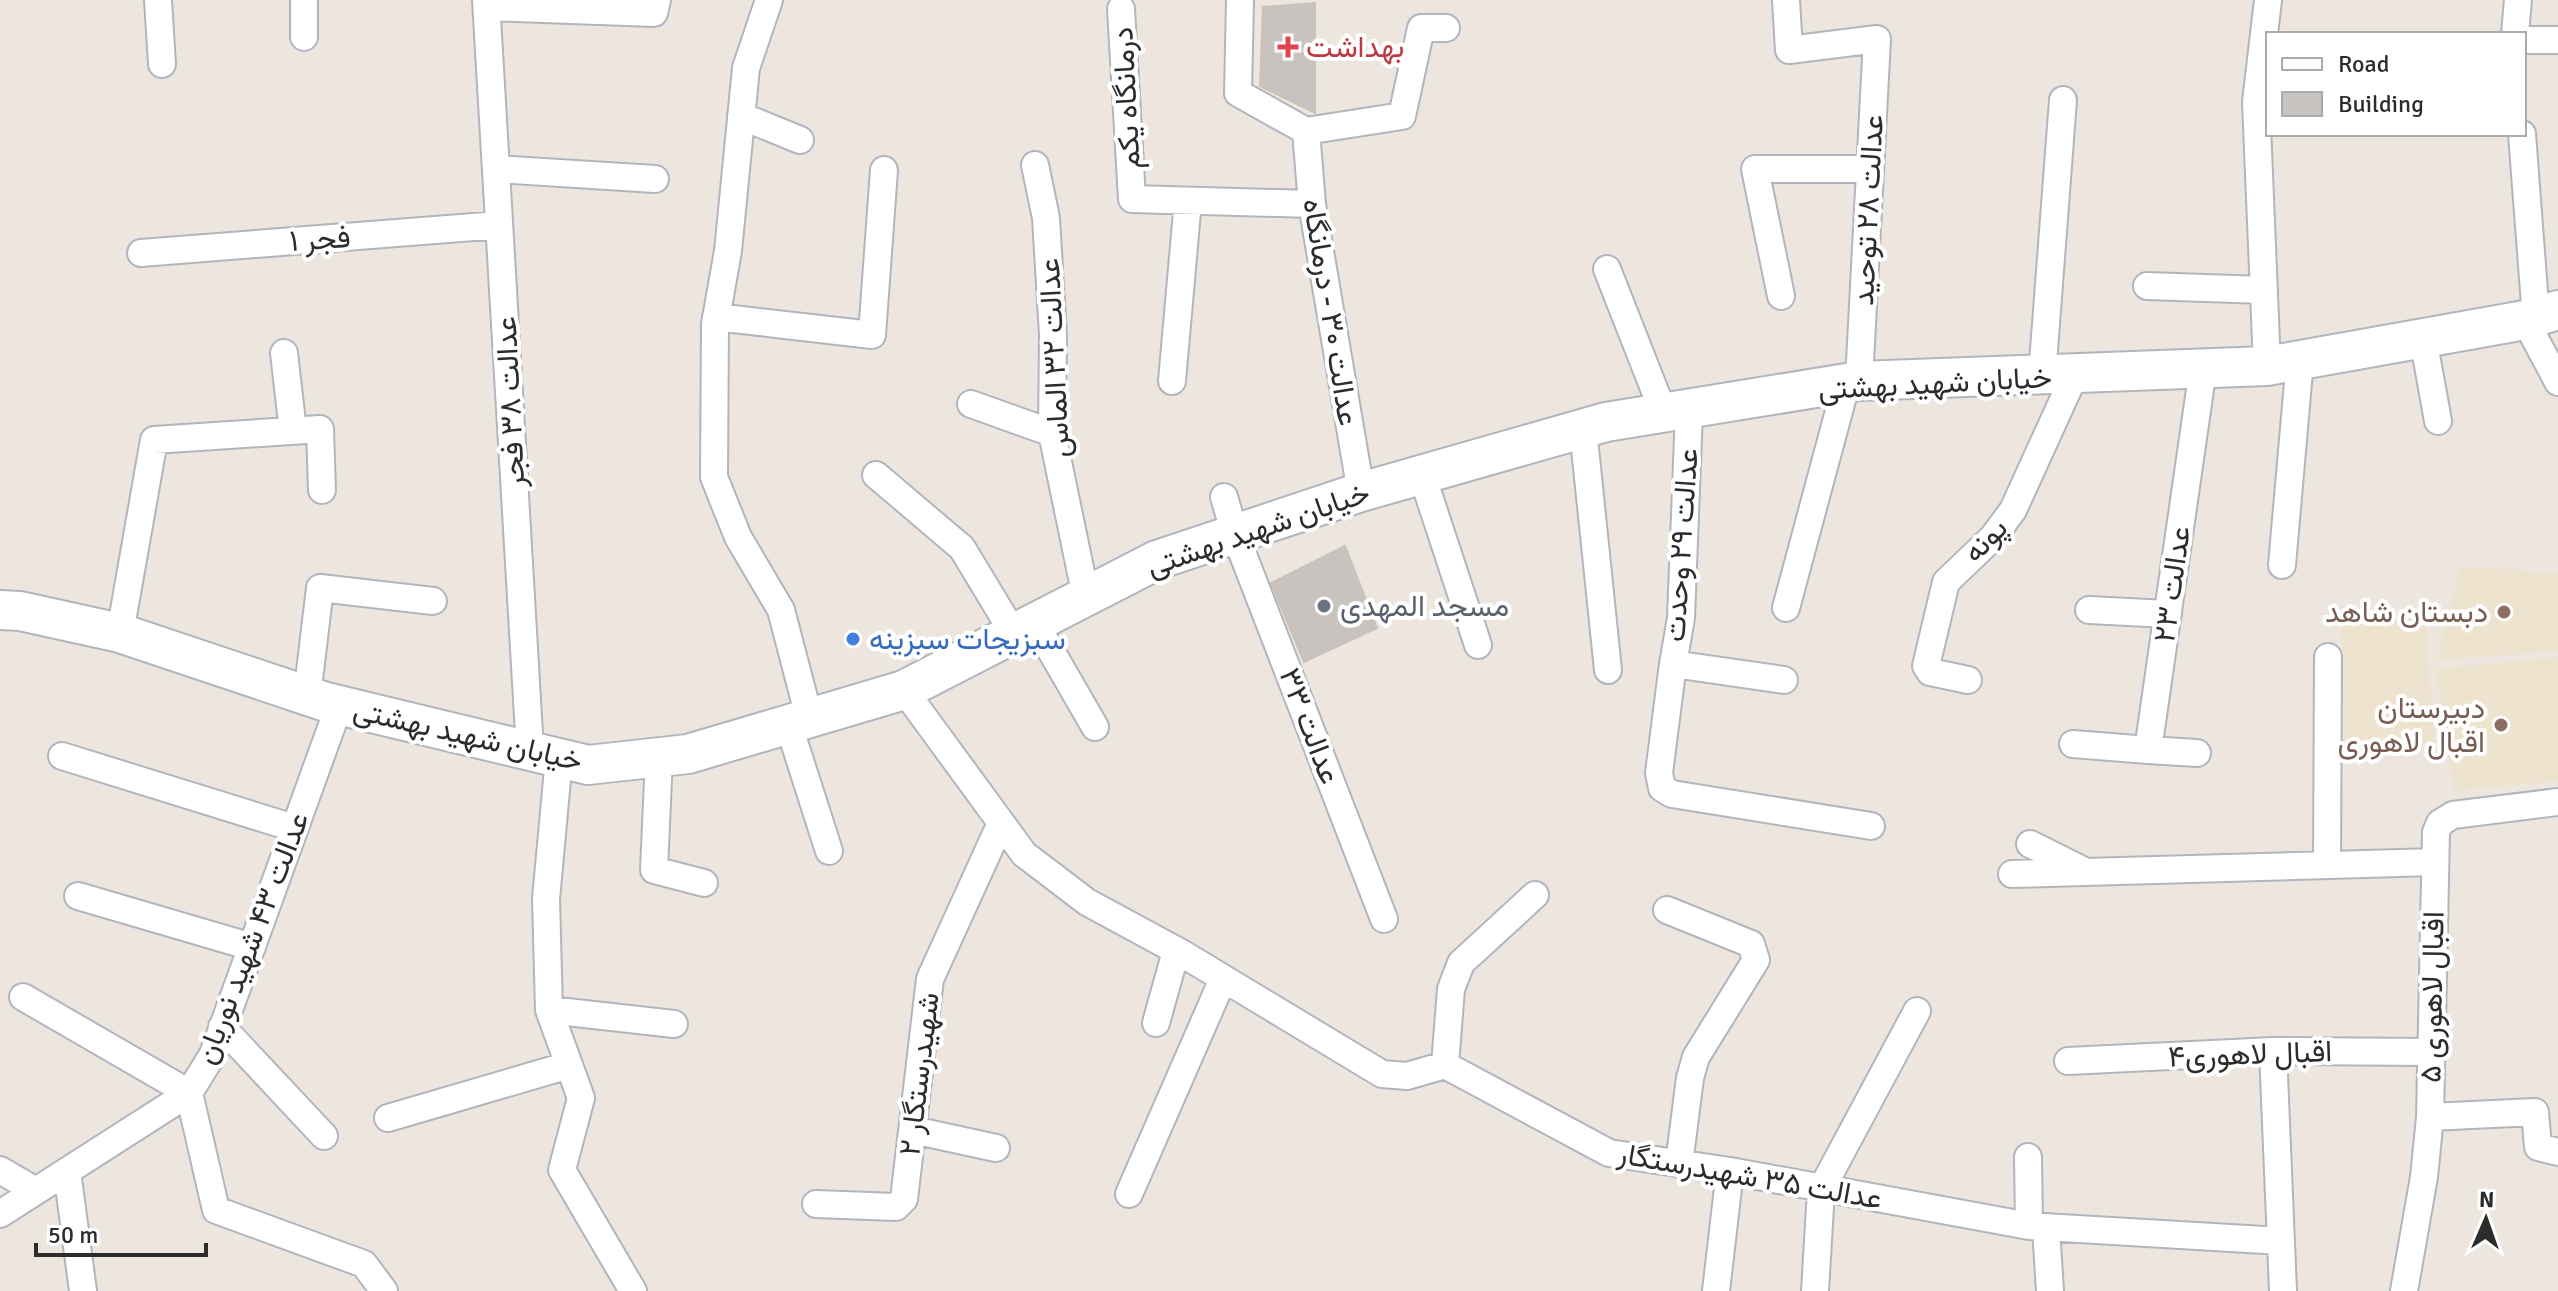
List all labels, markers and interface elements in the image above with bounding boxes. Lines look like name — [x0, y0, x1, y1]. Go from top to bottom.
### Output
street label: درمانگاه یکم — [1104, 26, 1149, 170]
place label: بهداشت — [1306, 29, 1404, 66]
legend — [2266, 32, 2526, 136]
marker: بهداشت — [1277, 36, 1299, 58]
text: Road — [2338, 49, 2389, 79]
text: Building — [2338, 89, 2424, 119]
street label: عدالت ۲۸ توحید — [1845, 114, 1892, 306]
street label: عدالت ۳۰ - درمانگاه — [1294, 196, 1367, 428]
street label: فجر ۱ — [288, 219, 352, 260]
street label: عدالت ۳۲ الماس — [1031, 257, 1078, 459]
street label: عدالت ۳۸ فجر — [488, 315, 534, 490]
street label: خیابان شهید بهشتی — [1817, 359, 2053, 408]
street label: عدالت ۲۹ وحدت — [1656, 447, 1707, 643]
street label: خیابان شهید بهشتی — [1142, 474, 1375, 585]
street label: پونه — [1955, 510, 2016, 571]
street label: عدالت ۲۳ — [2146, 523, 2199, 645]
place label: مسجد المهدی — [1340, 588, 1509, 625]
place label: دبستان شاهد — [2325, 594, 2488, 631]
marker: مسجد المهدی — [1315, 597, 1333, 615]
marker: دبستان شاهد — [2495, 603, 2513, 621]
place label: سبزیجات سبزینه — [869, 621, 1066, 658]
marker: سبزیجات سبزینه — [844, 630, 862, 648]
street label: عدالت ۳۳ — [1271, 663, 1349, 789]
place label: دبیرستان اقبال لاهوری — [2338, 690, 2485, 761]
street label: خیابان شهید بهشتی — [350, 691, 586, 780]
marker: دبیرستان اقبال لاهوری — [2492, 716, 2510, 734]
street label: عدالت ۴۳ شهید نوریان — [187, 807, 318, 1069]
street label: اقبال لاهوری ۵ — [2413, 911, 2452, 1083]
street label: شهیدرستگار ۲ — [891, 990, 948, 1158]
street label: اقبال لاهوری۴ — [2167, 1033, 2333, 1076]
street label: عدالت ۳۵ شهیدرستگار — [1614, 1135, 1885, 1218]
north arrow — [2446, 1179, 2526, 1259]
text: N — [2479, 1186, 2495, 1213]
scale bar — [36, 1207, 206, 1257]
text: 50 m — [48, 1220, 98, 1250]

